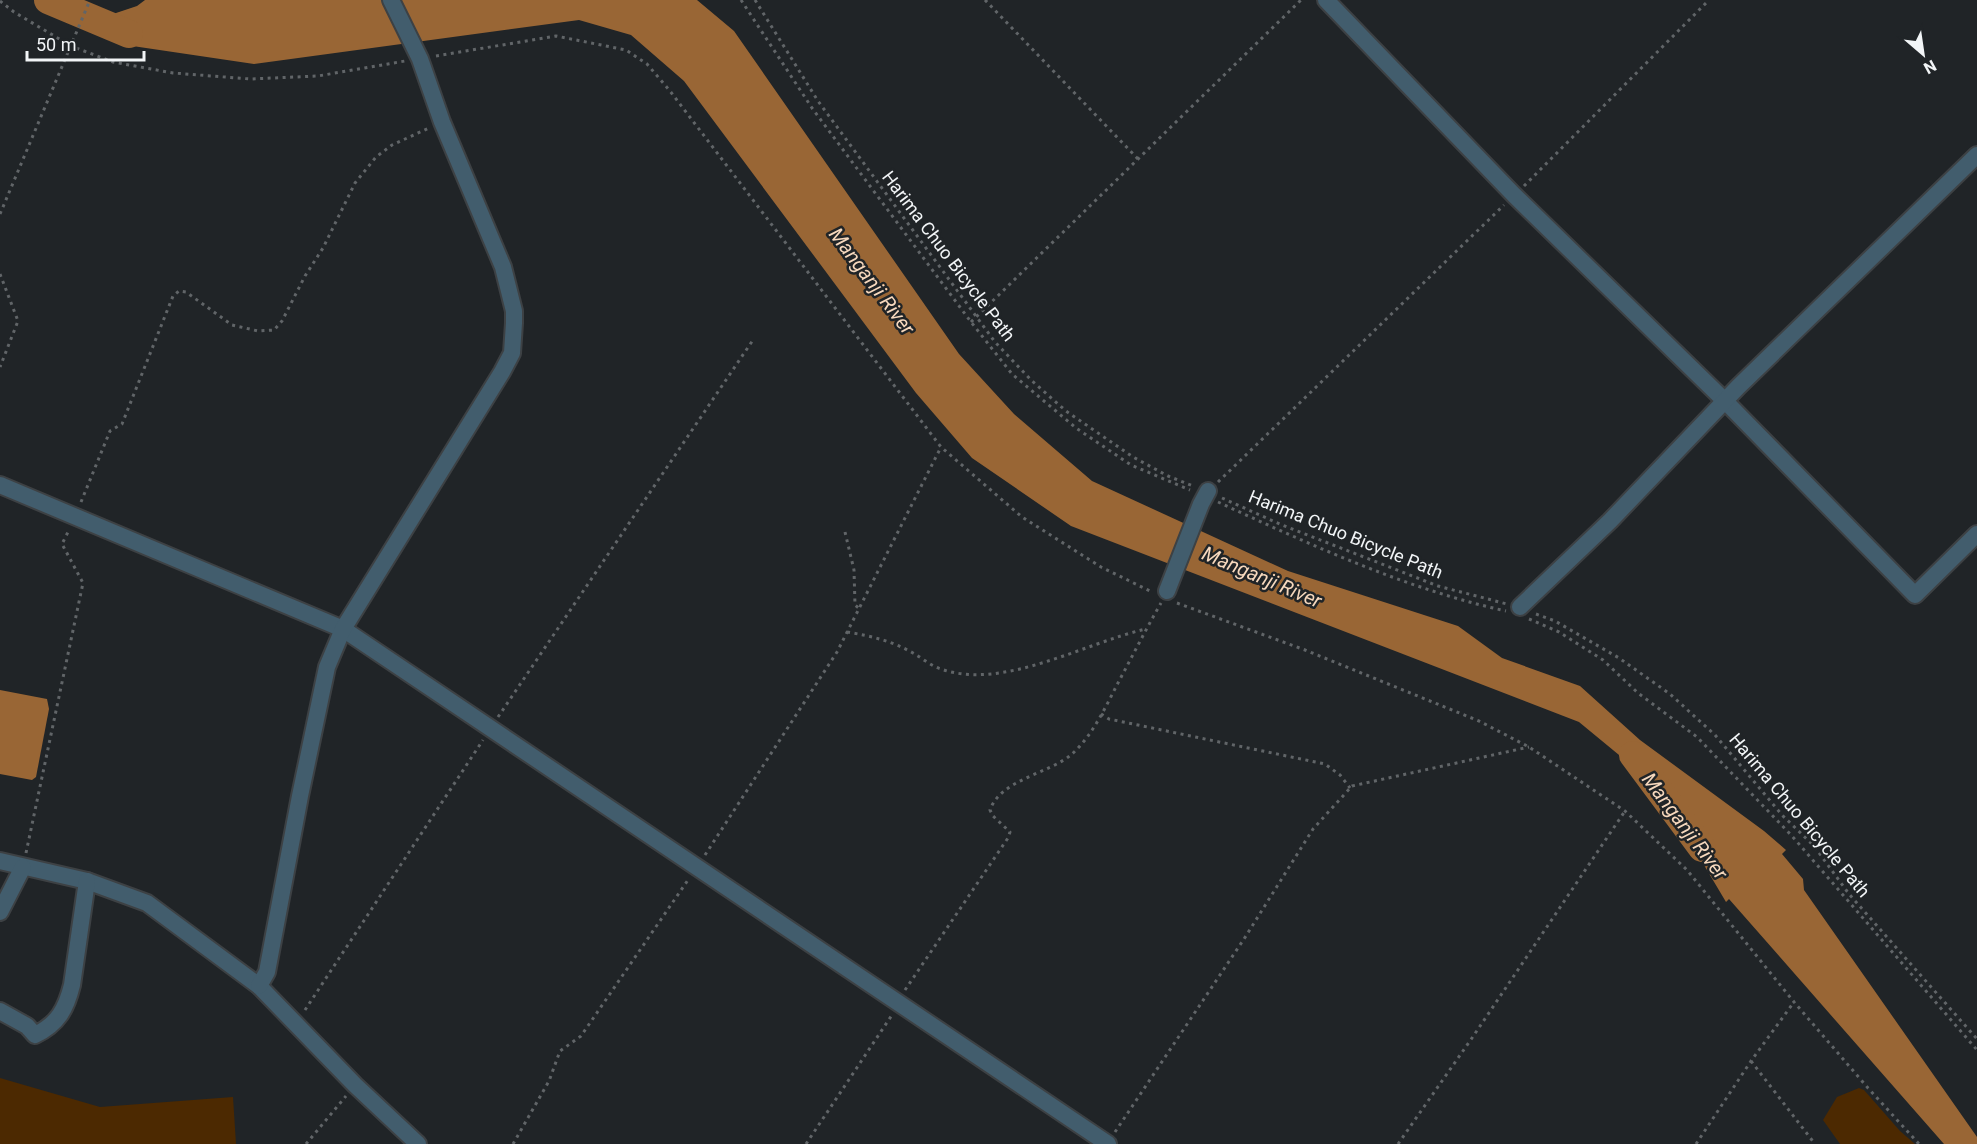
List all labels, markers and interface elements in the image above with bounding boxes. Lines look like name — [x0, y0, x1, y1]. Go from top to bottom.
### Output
scale bar — [27, 24, 144, 62]
north arrow — [1893, 24, 1953, 84]
text: 50 m — [36, 34, 76, 55]
text: N — [1920, 56, 1940, 78]
street label: Harima Chuo Bicycle Path — [878, 167, 1020, 345]
water label: Manganji River — [824, 223, 921, 340]
street label: Harima Chuo Bicycle Path — [1246, 485, 1446, 583]
water label: Manganji River — [1199, 541, 1327, 613]
street label: Harima Chuo Bicycle Path — [1725, 729, 1875, 901]
water label: Manganji River — [1637, 768, 1734, 885]

